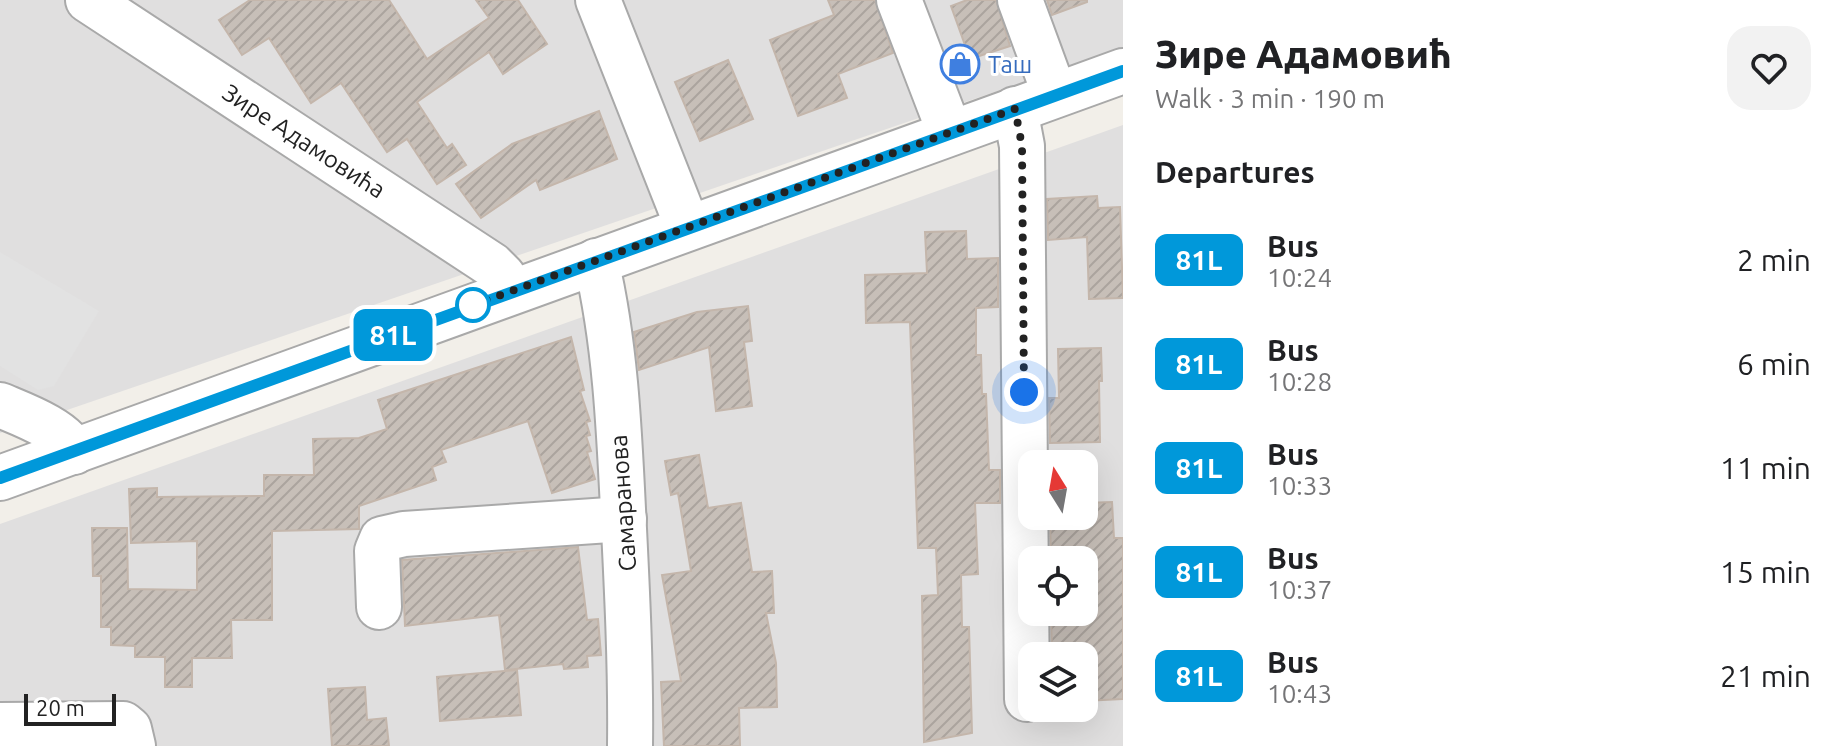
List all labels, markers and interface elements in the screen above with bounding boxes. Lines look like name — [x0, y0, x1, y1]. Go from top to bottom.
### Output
button: heart — [1727, 26, 1811, 110]
text: Зире Адамовић — [1155, 33, 1452, 75]
shop icon: Таш — [939, 43, 981, 85]
place label: Таш — [988, 51, 1032, 78]
street label: Зире Адамовића — [218, 78, 390, 204]
text: Walk · 3 min · 190 m — [1155, 84, 1385, 113]
text: Departures — [1155, 155, 1315, 189]
text: Bus — [1267, 229, 1319, 263]
text: 2 min — [1737, 243, 1811, 277]
text: 81L — [1176, 244, 1222, 275]
text: 10:24 — [1267, 263, 1332, 292]
unlabelled marker — [456, 288, 490, 322]
line badge: 81L — [347, 309, 439, 361]
text: 81L — [370, 319, 416, 350]
text: Bus — [1267, 333, 1319, 367]
text: 6 min — [1737, 347, 1811, 381]
text: 81L — [1176, 348, 1222, 379]
text: 10:28 — [1267, 367, 1332, 396]
your location — [1004, 372, 1044, 412]
street label: Самаранова — [605, 434, 641, 572]
text: Bus — [1267, 437, 1319, 471]
north arrow — [1018, 450, 1098, 530]
map controls — [1018, 450, 1098, 722]
text: 11 min — [1720, 451, 1811, 485]
text: 81L — [1176, 452, 1222, 483]
text: 10:33 — [1267, 471, 1332, 500]
text: Bus — [1267, 541, 1319, 575]
button: locate — [1018, 546, 1098, 626]
text: 15 min — [1720, 555, 1811, 589]
text: 81L — [1176, 556, 1222, 587]
text: 10:37 — [1267, 575, 1332, 604]
button: layers — [1018, 642, 1098, 722]
text: Bus — [1267, 645, 1319, 679]
text: 21 min — [1720, 659, 1811, 693]
text: 81L — [1176, 660, 1222, 691]
text: 10:43 — [1267, 679, 1332, 708]
scale bar — [24, 690, 116, 726]
text: 20 m — [36, 695, 85, 720]

